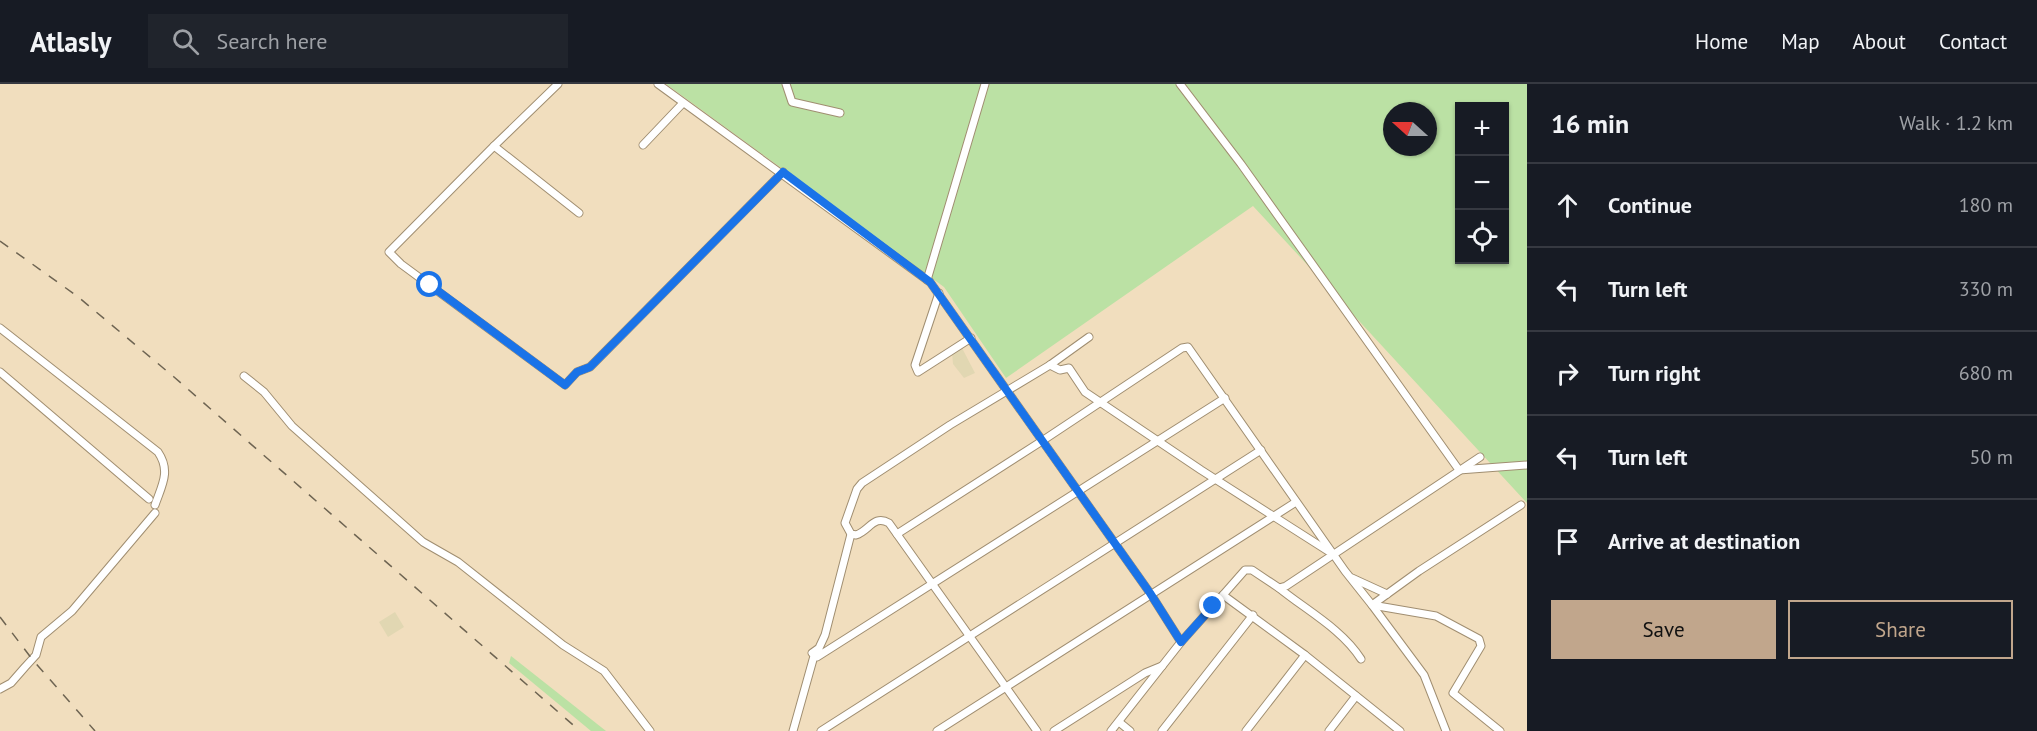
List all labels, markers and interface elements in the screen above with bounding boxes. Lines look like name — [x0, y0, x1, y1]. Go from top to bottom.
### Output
search box — [148, 14, 568, 68]
text: Atlasly — [30, 23, 112, 60]
icon: search — [169, 25, 202, 58]
text: Search here — [217, 27, 327, 55]
text: Home — [1695, 28, 1748, 55]
text: Map — [1781, 28, 1820, 55]
text: About — [1853, 28, 1906, 55]
text: Contact — [1939, 28, 2007, 55]
north arrow — [1383, 102, 1437, 156]
map controls — [1455, 102, 1509, 264]
button: + — [1455, 102, 1509, 156]
text: 16 min — [1551, 107, 1629, 140]
text: Walk · 1.2 km — [1899, 110, 2013, 136]
button: − — [1455, 156, 1509, 210]
icon: ahead — [1551, 189, 1584, 222]
text: Continue — [1608, 191, 1692, 219]
text: 180 m — [1959, 192, 2013, 218]
button: locate — [1455, 210, 1509, 264]
route start — [416, 271, 442, 297]
icon: left — [1551, 273, 1584, 306]
text: Turn left — [1608, 275, 1688, 303]
text: 330 m — [1959, 276, 2013, 302]
icon: right — [1551, 357, 1584, 390]
text: Turn right — [1608, 359, 1700, 387]
text: 680 m — [1959, 360, 2013, 386]
icon: left — [1551, 441, 1584, 474]
text: Turn left — [1608, 443, 1688, 471]
text: 50 m — [1970, 444, 2013, 470]
icon: arrive — [1551, 525, 1584, 558]
text: Arrive at destination — [1608, 527, 1800, 555]
route end — [1199, 592, 1225, 618]
button: Save — [1551, 600, 1776, 659]
button: Share — [1788, 600, 2013, 659]

